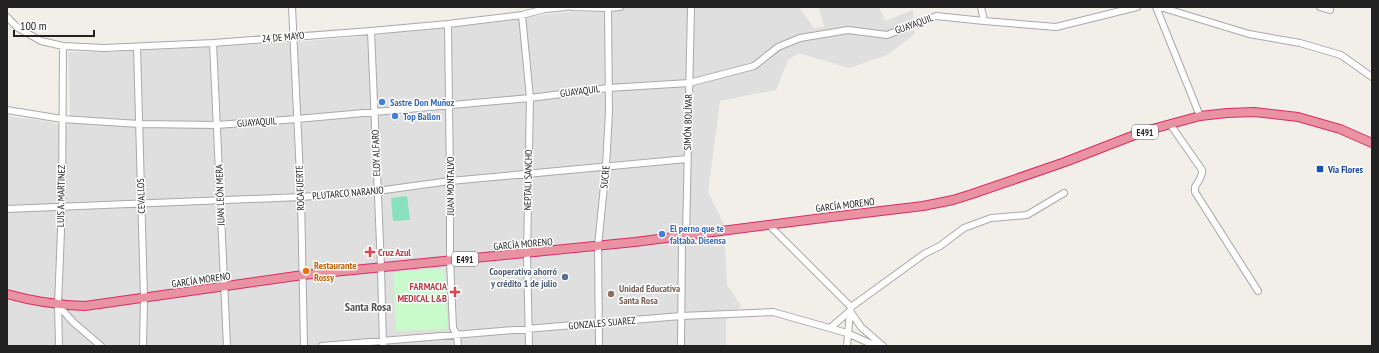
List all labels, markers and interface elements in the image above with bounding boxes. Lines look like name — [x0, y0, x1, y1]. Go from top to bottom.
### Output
street label: GUAYAQUIL — [893, 11, 936, 37]
scale bar — [14, 12, 94, 38]
text: 100 m — [20, 18, 47, 33]
street label: 24 DE MAYO — [261, 29, 305, 45]
street label: GUAYAQUIL — [559, 82, 601, 100]
street label: SIMÓN BOLÍVAR — [681, 93, 695, 150]
place label: Sastre Don Muñoz — [390, 96, 455, 109]
marker: Sastre Don Muñoz — [377, 97, 387, 107]
place label: Top Ballon — [403, 110, 441, 123]
marker: Top Ballon — [390, 111, 400, 121]
street label: GUAYAQUIL — [237, 114, 278, 130]
road number: E491 — [1132, 125, 1158, 139]
street label: ELOY ALFARO — [369, 129, 383, 177]
street label: NEPTALI SANCHO — [521, 149, 535, 211]
street label: JUAN MONTALVO — [444, 156, 457, 216]
place label: Vía Flores — [1327, 163, 1363, 176]
street label: LUIS A. MARTINEZ — [54, 164, 68, 227]
street label: JUAN LEÓN MERA — [212, 164, 228, 227]
marker: Vía Flores — [1315, 164, 1325, 174]
street label: ROCAFUERTE — [293, 165, 307, 211]
street label: SUCRE — [597, 165, 613, 189]
street label: CEVALLOS — [134, 178, 148, 214]
street label: PLUTARCO NARANJO — [312, 183, 385, 203]
street label: GARCÍA MORENO — [815, 195, 876, 215]
place label: El perno que te faltaba. Disensa — [670, 222, 726, 247]
marker: El perno que te faltaba. Disensa — [657, 229, 667, 239]
street label: GARCÍA MORENO — [493, 235, 554, 253]
place label: Cruz Azul — [378, 246, 411, 259]
marker: Cruz Azul — [365, 247, 375, 257]
road number: E491 — [452, 252, 478, 266]
place label: Restaurante Rossy — [314, 259, 357, 284]
place label: Cooperativa ahorró y crédito 1 de julio — [489, 265, 558, 290]
marker: Restaurante Rossy — [301, 266, 311, 276]
street label: GARCÍA MORENO — [171, 269, 232, 291]
marker: Cooperativa ahorró y crédito 1 de julio — [560, 272, 570, 282]
place label: FARMACIA MEDICAL L&B — [397, 280, 448, 305]
place label: Unidad Educativa Santa Rosa — [619, 282, 680, 307]
marker: FARMACIA MEDICAL L&B — [450, 287, 460, 297]
marker: Unidad Educativa Santa Rosa — [606, 289, 616, 299]
district label: Santa Rosa — [345, 299, 391, 314]
street label: GONZALES SUAREZ — [568, 314, 637, 332]

